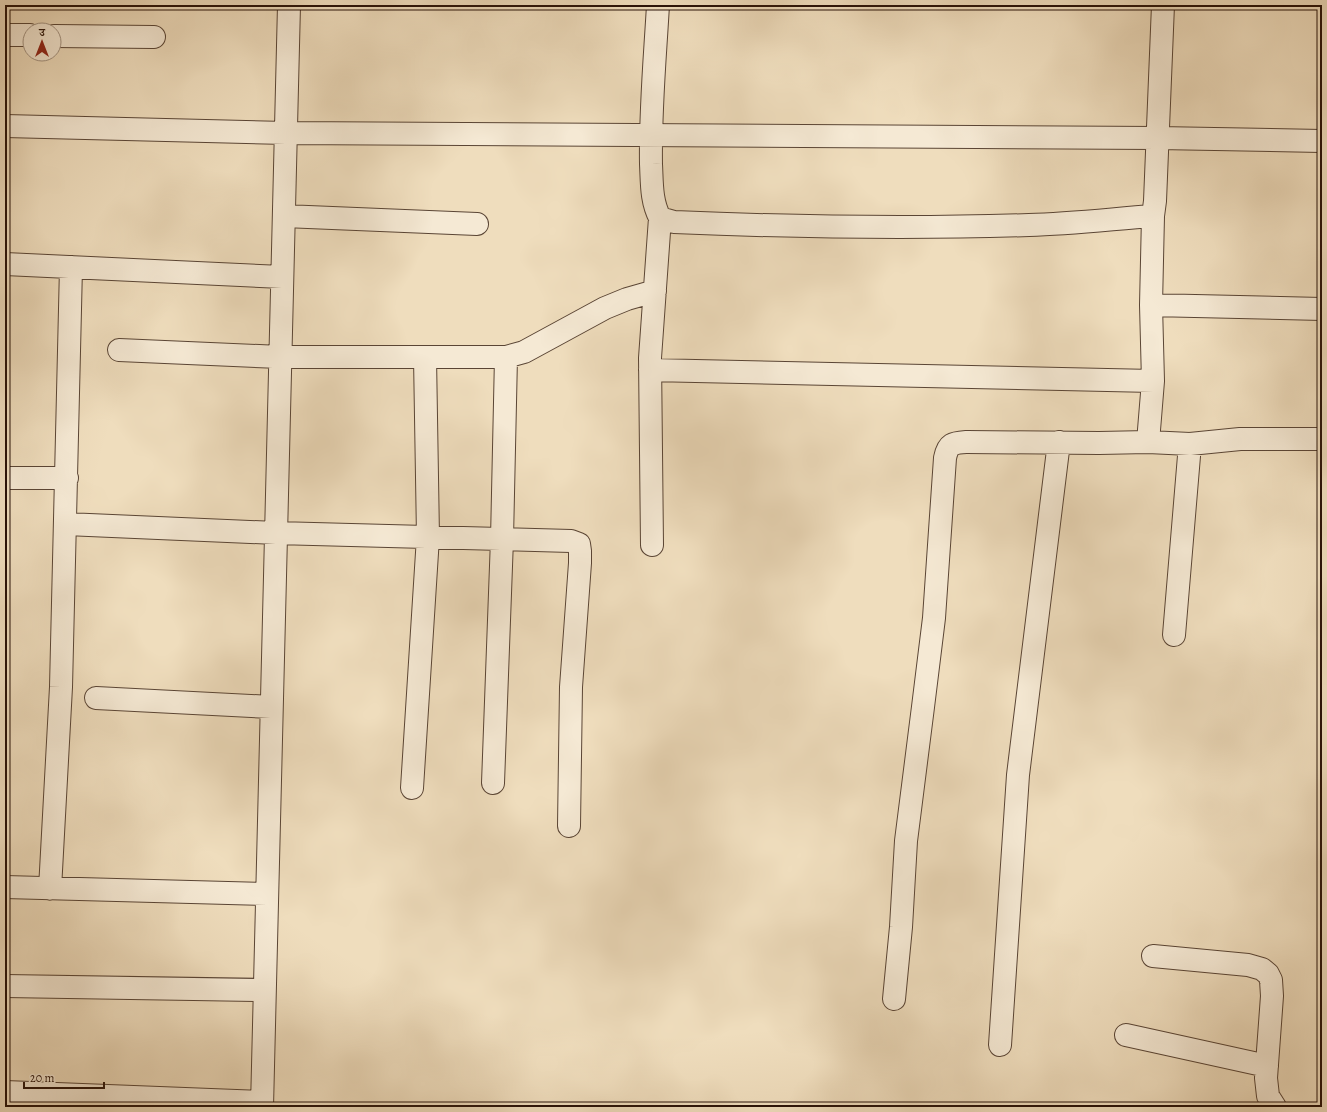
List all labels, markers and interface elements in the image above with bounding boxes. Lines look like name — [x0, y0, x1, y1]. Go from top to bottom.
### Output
north arrow — [22, 22, 62, 62]
text: उ — [38, 25, 46, 40]
scale bar — [24, 1064, 104, 1090]
text: 20 m — [30, 1070, 54, 1086]

